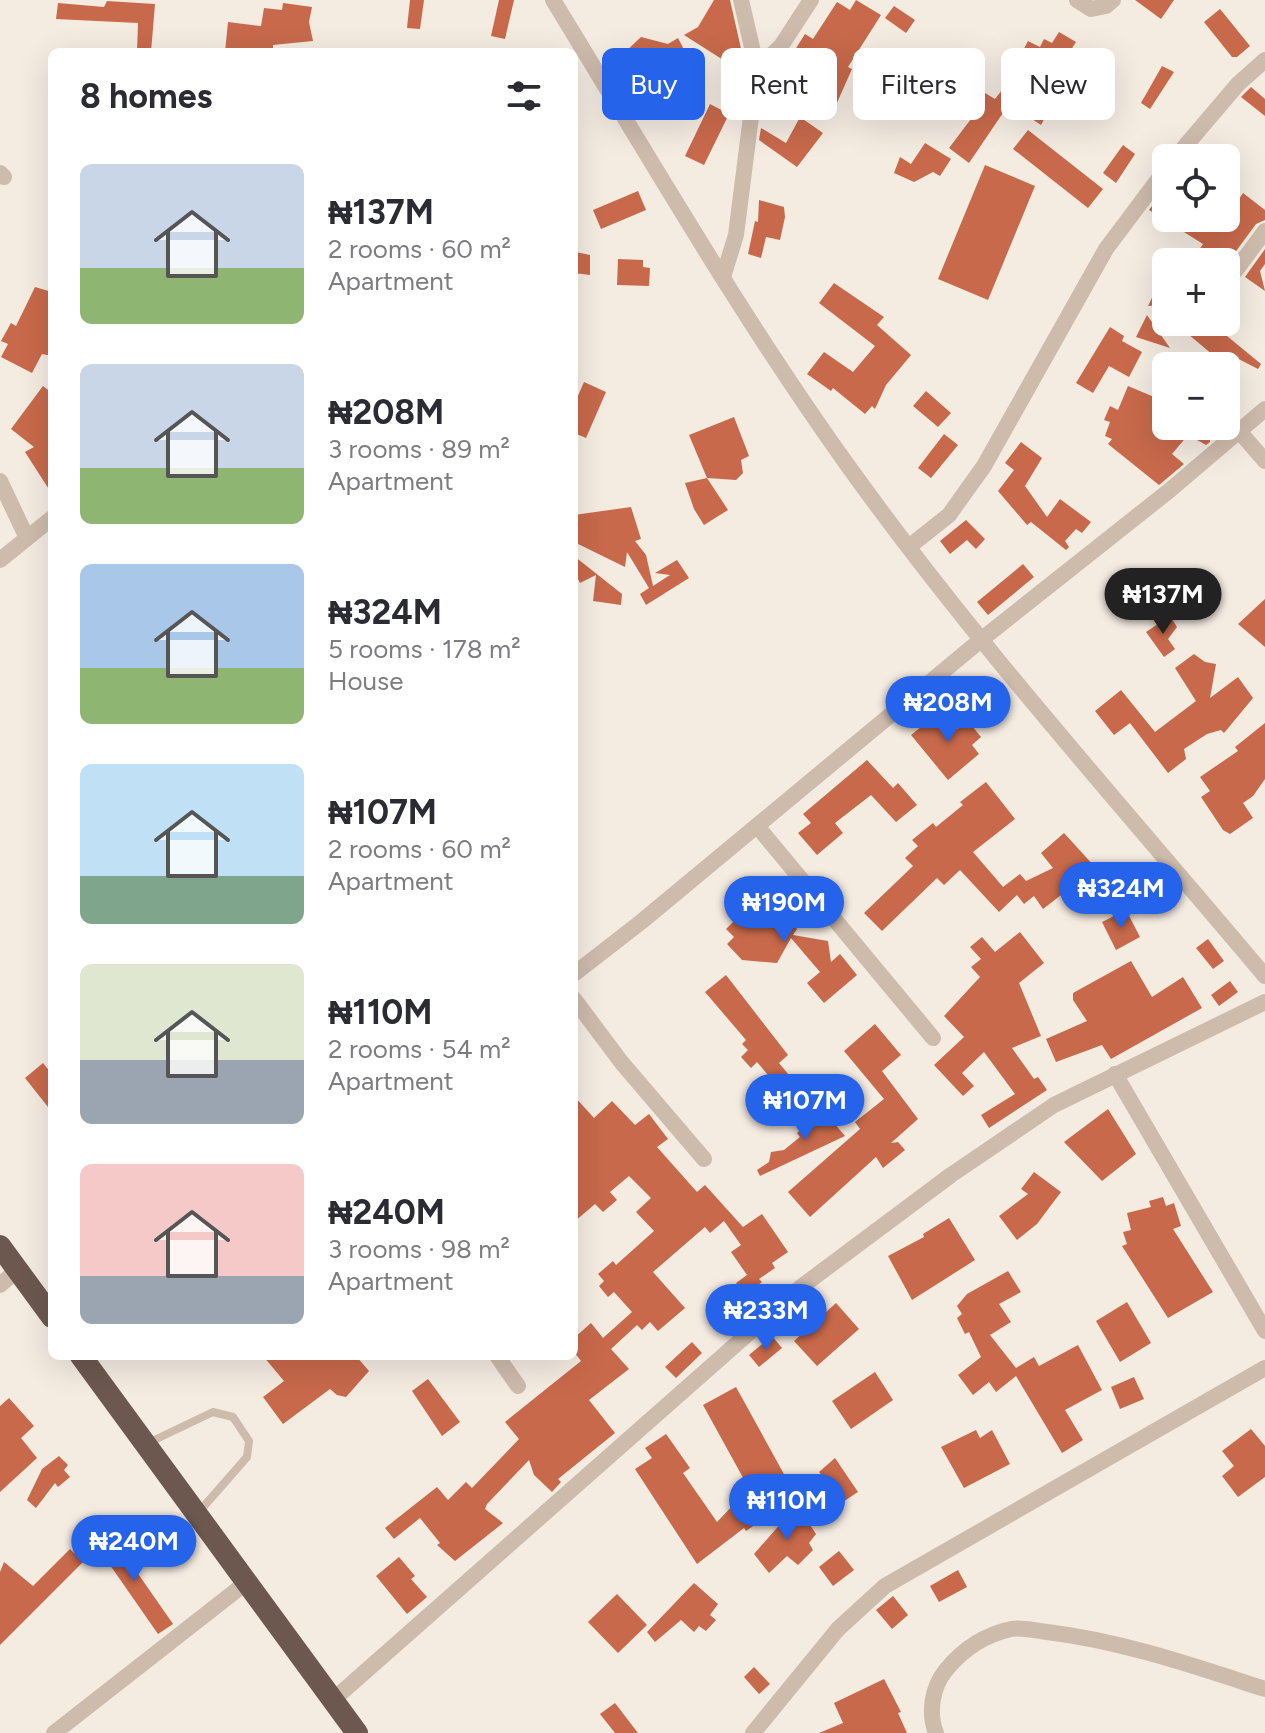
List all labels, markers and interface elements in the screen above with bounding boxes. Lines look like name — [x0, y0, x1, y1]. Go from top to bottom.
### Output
chip: Buy — [602, 48, 705, 120]
chip: Rent — [721, 48, 837, 120]
chip: Filters — [853, 48, 985, 120]
chip: New — [1001, 48, 1115, 120]
icon: filters — [502, 74, 546, 118]
text: 8 homes — [80, 76, 212, 117]
map controls — [1152, 144, 1240, 440]
button: locate — [1152, 144, 1240, 232]
text: ₦137M — [328, 192, 434, 233]
icon: home — [144, 196, 240, 292]
text: 2 rooms · 60 m² — [328, 233, 511, 265]
button: + — [1152, 248, 1240, 336]
text: Apartment — [328, 265, 454, 297]
button: − — [1152, 352, 1240, 440]
text: ₦208M — [328, 392, 444, 433]
icon: home — [144, 396, 240, 492]
text: 3 rooms · 89 m² — [328, 433, 510, 465]
text: Apartment — [328, 465, 454, 497]
pin: ₦137M — [1107, 568, 1219, 636]
text: ₦137M — [1123, 578, 1203, 610]
text: ₦324M — [328, 592, 442, 633]
icon: home — [144, 596, 240, 692]
text: 5 rooms · 178 m² — [328, 633, 521, 665]
text: House — [328, 665, 403, 697]
pin: ₦208M — [892, 676, 1004, 744]
text: ₦208M — [904, 686, 992, 718]
text: ₦107M — [328, 792, 437, 833]
icon: home — [144, 796, 240, 892]
text: 2 rooms · 60 m² — [328, 833, 511, 865]
pin: ₦324M — [1065, 862, 1177, 930]
text: Apartment — [328, 865, 454, 897]
text: ₦324M — [1077, 872, 1165, 904]
pin: ₦190M — [728, 876, 840, 944]
text: ₦190M — [742, 886, 826, 918]
text: ₦110M — [328, 992, 432, 1033]
icon: home — [144, 996, 240, 1092]
text: 2 rooms · 54 m² — [328, 1033, 511, 1065]
text: Apartment — [328, 1065, 454, 1097]
pin: ₦107M — [749, 1074, 861, 1142]
text: ₦107M — [763, 1084, 847, 1116]
text: ₦240M — [328, 1192, 445, 1233]
icon: home — [144, 1196, 240, 1292]
text: 3 rooms · 98 m² — [328, 1233, 510, 1265]
text: Apartment — [328, 1265, 454, 1297]
pin: ₦233M — [710, 1284, 822, 1352]
text: ₦233M — [723, 1294, 809, 1326]
pin: ₦110M — [731, 1474, 843, 1542]
text: ₦110M — [747, 1484, 827, 1516]
pin: ₦240M — [78, 1515, 190, 1583]
text: ₦240M — [89, 1525, 179, 1557]

